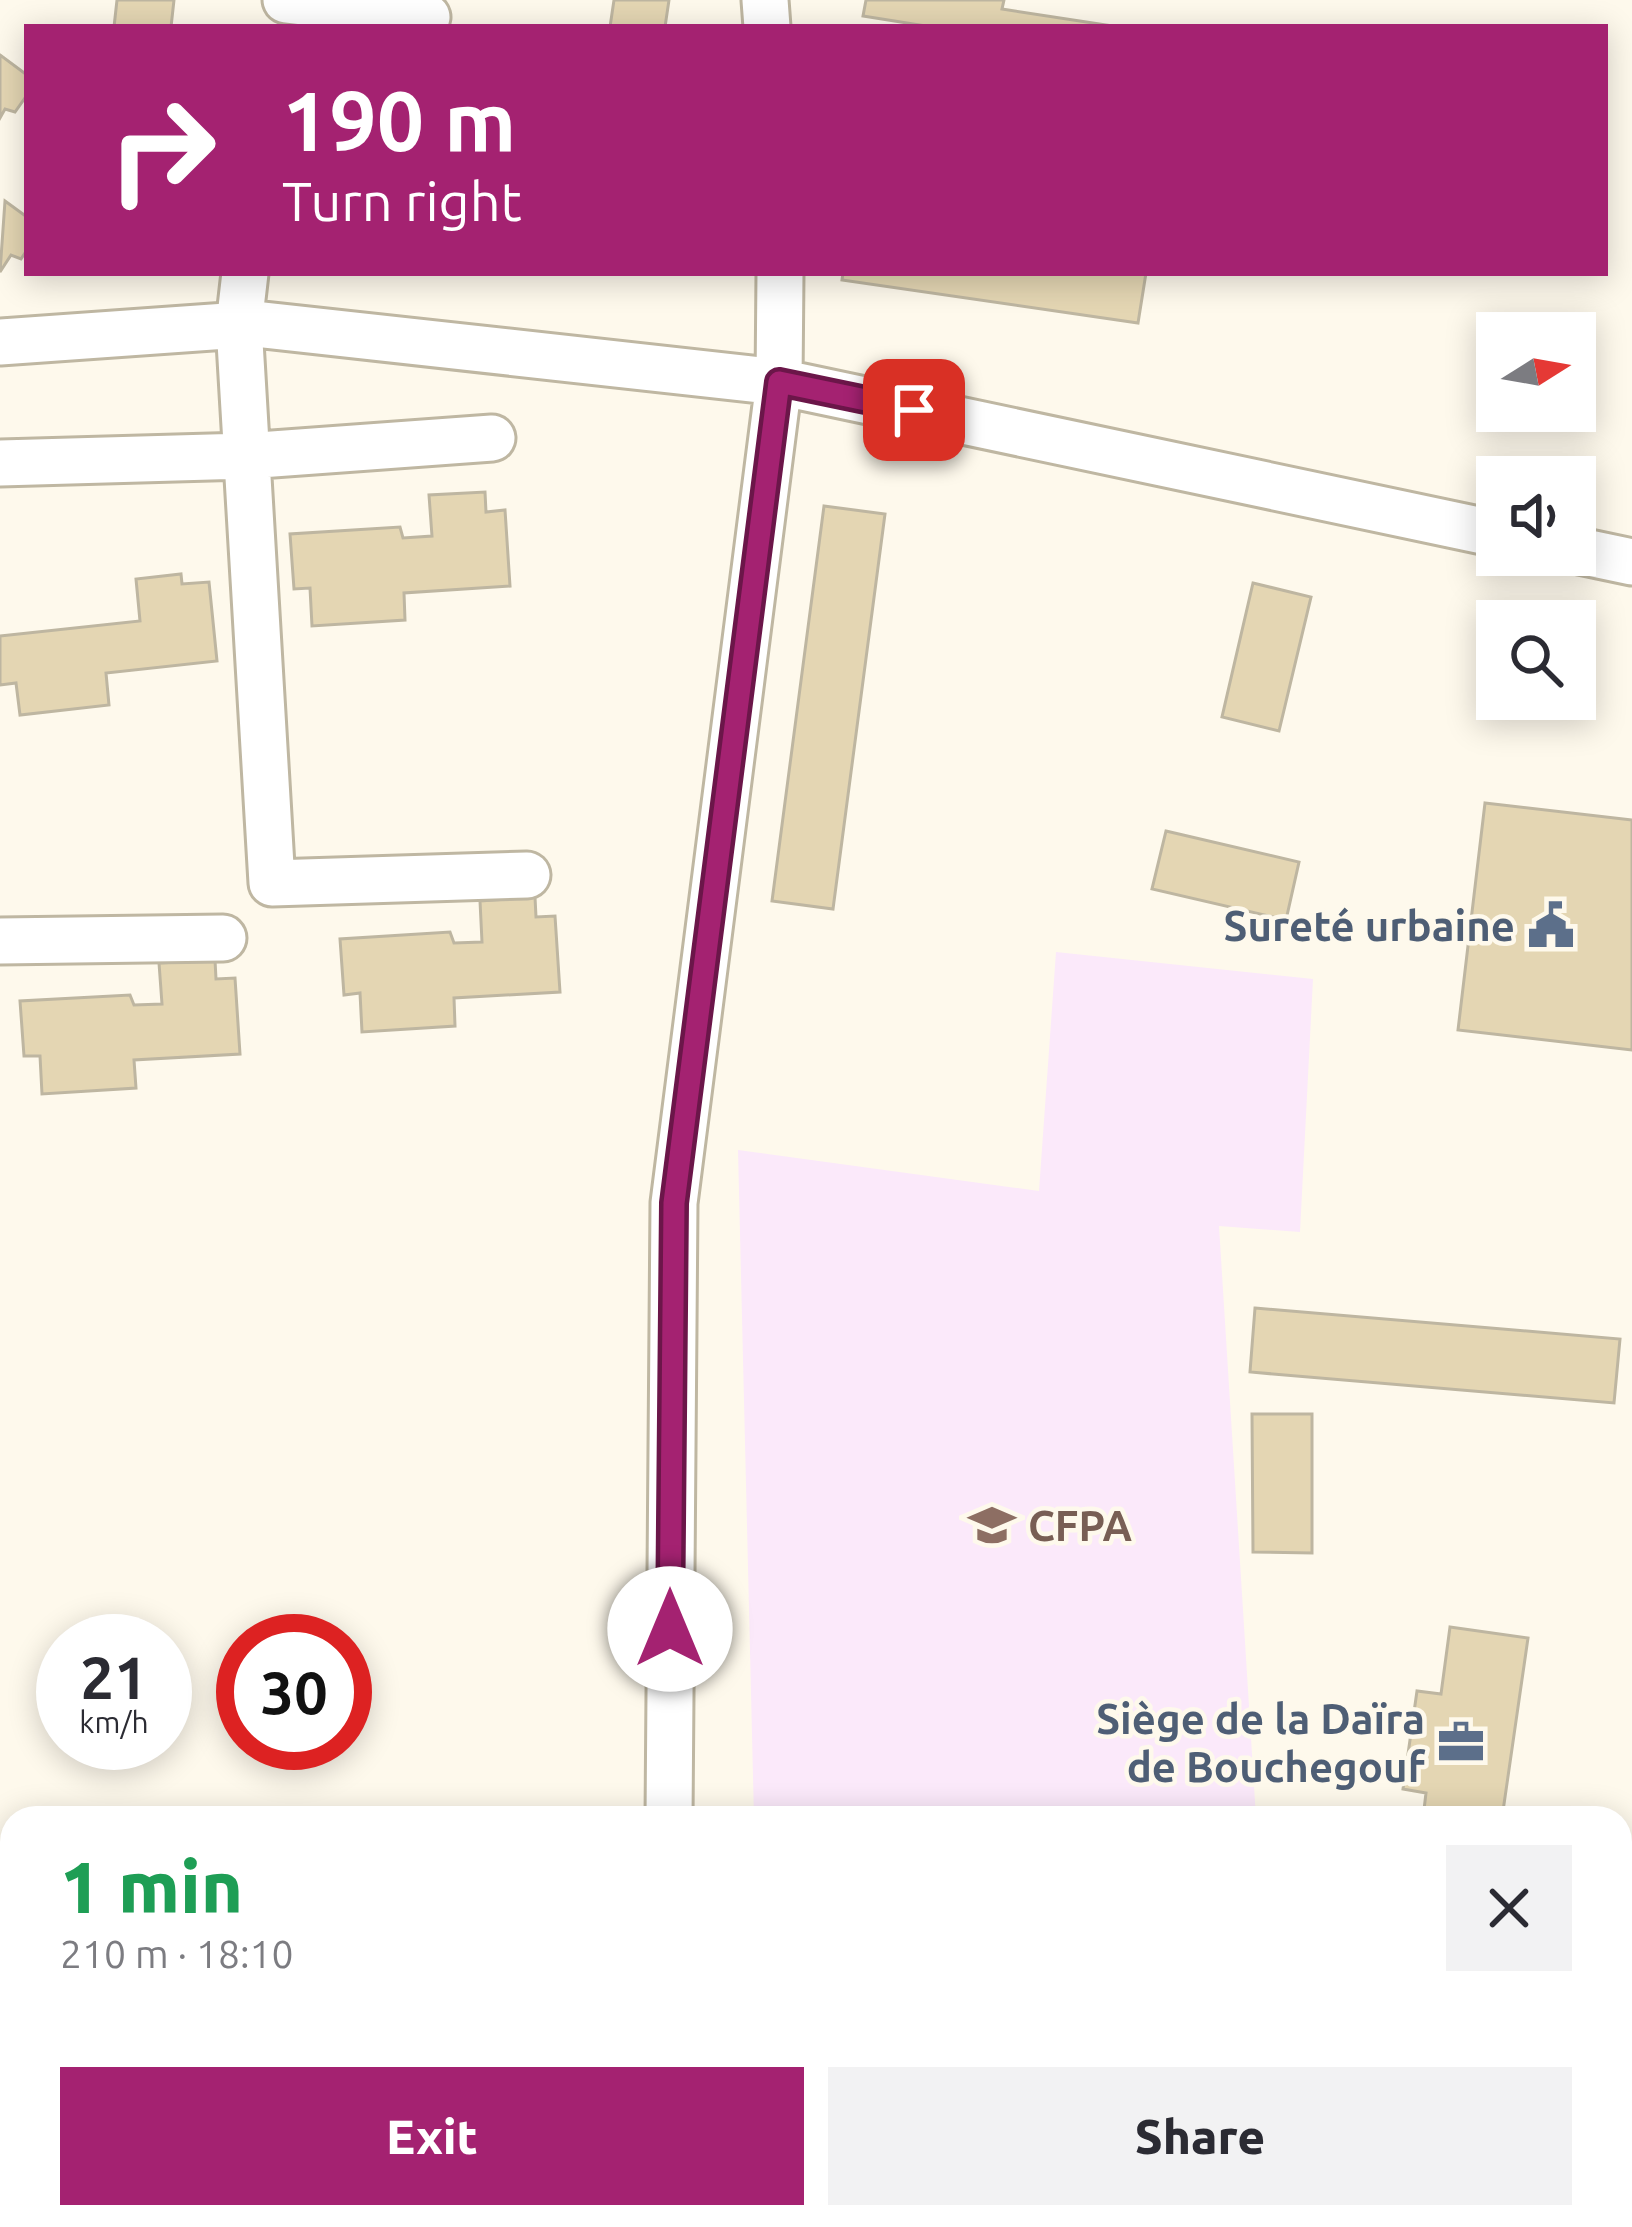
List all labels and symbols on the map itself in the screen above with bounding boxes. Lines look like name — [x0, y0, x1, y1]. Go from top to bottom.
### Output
north arrow — [1476, 312, 1596, 432]
pin — [863, 359, 965, 461]
public building icon: Sureté urbaine — [1526, 900, 1576, 950]
place label: Sureté urbaine — [1224, 902, 1515, 949]
school or university icon: CFPA — [967, 1500, 1017, 1550]
place label: CFPA — [1028, 1502, 1132, 1549]
position arrow — [607, 1566, 733, 1692]
speed limit sign: 30 — [216, 1614, 372, 1770]
place label: Siège de la Daïra de Bouchegouf — [1096, 1695, 1426, 1790]
office icon: Siège de la Daïra de Bouchegouf — [1436, 1717, 1486, 1767]

